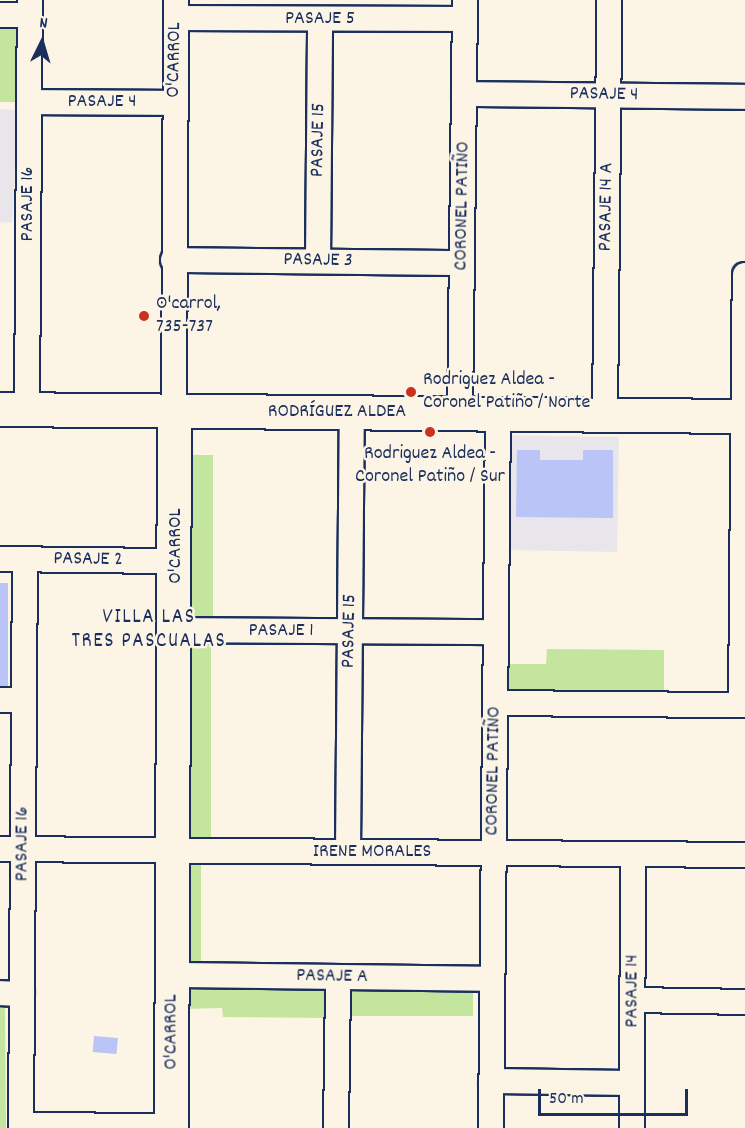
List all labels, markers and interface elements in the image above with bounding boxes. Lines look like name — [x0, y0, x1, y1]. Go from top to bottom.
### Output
street label: PASAJE 5 — [285, 7, 355, 31]
north arrow — [12, 12, 72, 72]
text: N — [39, 12, 49, 35]
street label: O'CARROL — [162, 22, 188, 98]
street label: PASAJE 4 — [569, 82, 639, 108]
street label: PASAJE 4 — [68, 90, 136, 114]
street label: PASAJE 15 — [306, 103, 332, 177]
street label: CORONEL PATIÑO — [450, 141, 476, 271]
street label: PASAJE 14 A — [594, 162, 620, 252]
street label: PASAJE 16 — [16, 167, 40, 241]
street label: PASAJE 3 — [283, 248, 353, 274]
place label: O'carrol, 735-737 — [156, 292, 221, 339]
marker: O'carrol, 735-737 — [137, 309, 151, 323]
place label: Rodriguez Aldea - Coronel Patiño / Norte — [423, 368, 590, 415]
marker: Rodriguez Aldea - Coronel Patiño / Norte — [404, 385, 418, 399]
street label: RODRÍGUEZ ALDEA — [268, 400, 406, 424]
marker: Rodriguez Aldea - Coronel Patiño / Sur — [423, 425, 437, 439]
place label: Rodriguez Aldea - Coronel Patiño / Sur — [355, 442, 505, 489]
street label: O'CARROL — [164, 508, 188, 584]
street label: PASAJE 2 — [53, 547, 123, 573]
street label: PASAJE 15 — [337, 594, 363, 668]
district label: VILLA LAS TRES PASCUALAS — [72, 605, 226, 655]
street label: PASAJE 1 — [248, 619, 314, 643]
street label: CORONEL PATIÑO — [481, 706, 507, 836]
street label: PASAJE 16 — [11, 807, 35, 881]
street label: IRENE MORALES — [313, 840, 431, 864]
street label: PASAJE 14 — [621, 954, 645, 1028]
street label: PASAJE A — [296, 964, 368, 990]
street label: O'CARROL — [160, 994, 184, 1070]
scale bar — [541, 1077, 691, 1115]
text: 50 m — [549, 1087, 584, 1112]

